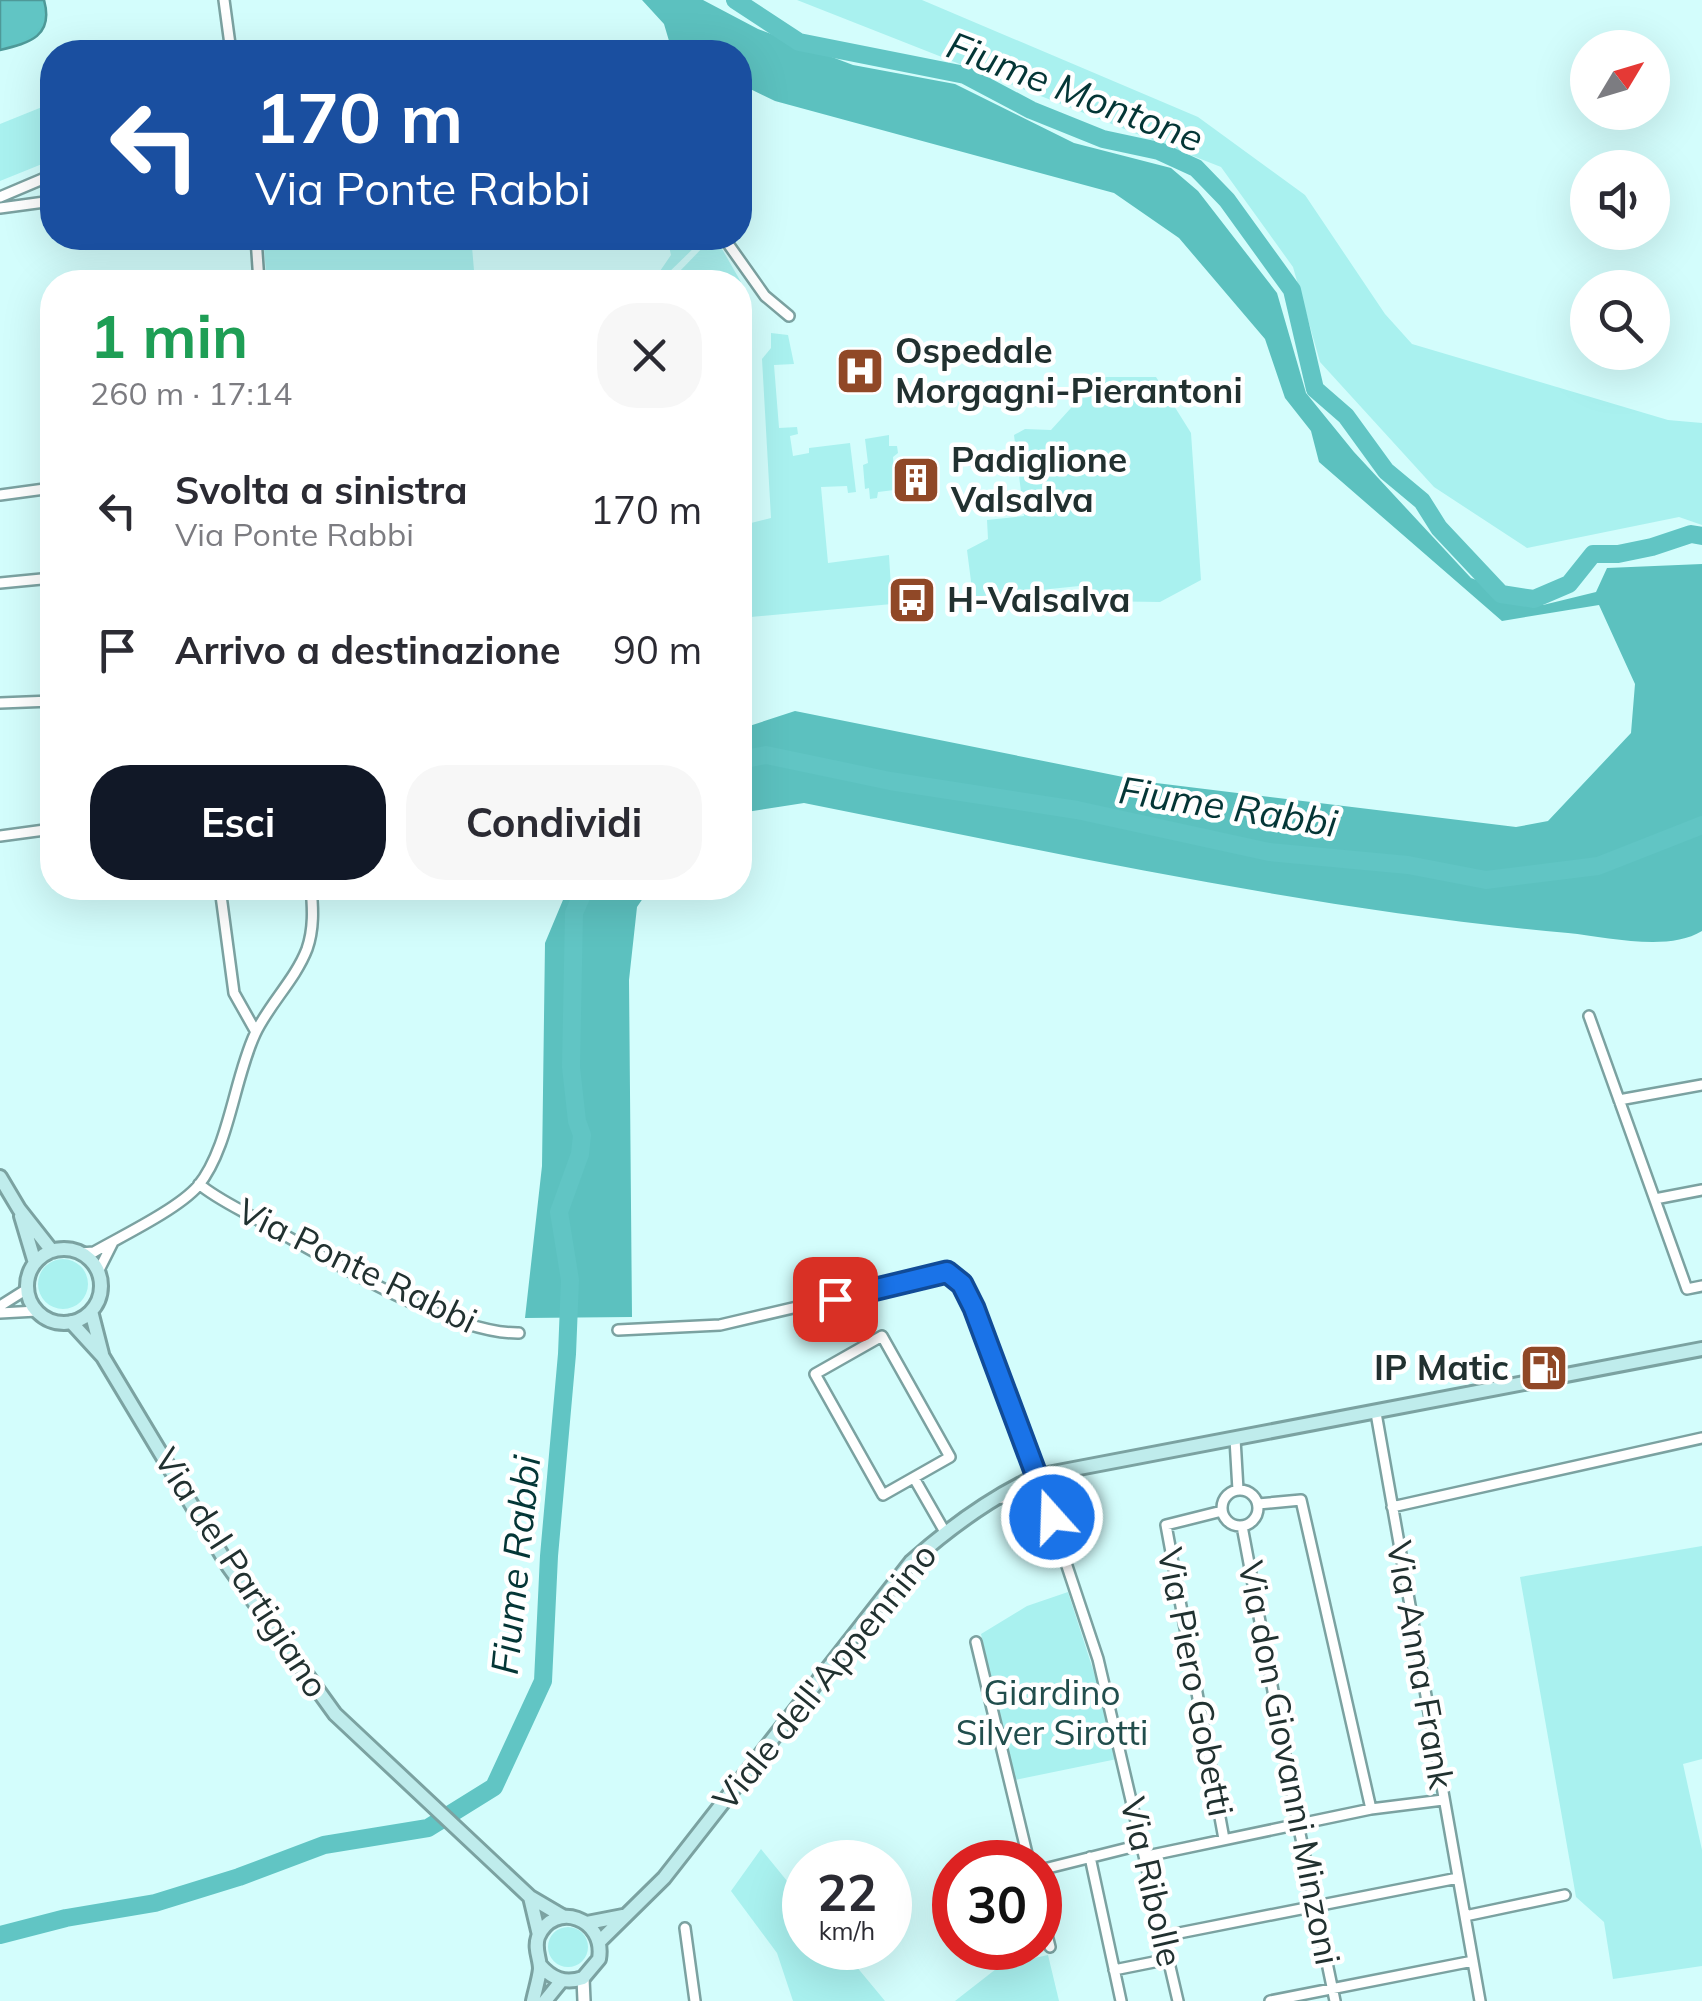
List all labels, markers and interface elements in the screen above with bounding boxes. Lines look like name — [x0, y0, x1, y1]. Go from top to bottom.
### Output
water label: Fiume Montone — [940, 20, 1210, 162]
north arrow — [1570, 30, 1670, 130]
map controls — [1570, 30, 1670, 370]
text: 170 m — [255, 73, 463, 161]
icon: left — [90, 80, 220, 210]
button: sound — [1570, 150, 1670, 250]
text: Via Ponte Rabbi — [255, 160, 591, 216]
button: search — [1570, 270, 1670, 370]
text: 1 min — [90, 298, 248, 373]
button: close — [597, 303, 702, 408]
place label: Ospedale Morgagni-Pierantoni — [895, 328, 1243, 412]
hospital icon: Ospedale Morgagni-Pierantoni — [834, 345, 886, 397]
text: 260 m · 17:14 — [90, 373, 292, 413]
place label: Padiglione Valsalva — [950, 437, 1127, 521]
building icon: Padiglione Valsalva — [890, 454, 942, 506]
text: Svolta a sinistra — [175, 466, 468, 514]
icon: left — [90, 483, 145, 538]
text: 170 m — [590, 486, 702, 534]
text: Via Ponte Rabbi — [175, 514, 414, 554]
bus stop icon: H-Valsalva — [886, 574, 938, 626]
place label: H-Valsalva — [947, 577, 1130, 621]
icon: arrive — [90, 623, 145, 678]
text: Arrivo a destinazione — [175, 626, 561, 674]
text: 90 m — [613, 626, 702, 674]
button: Esci — [90, 765, 386, 880]
button: Condividi — [406, 765, 702, 880]
water label: Fiume Rabbi — [1116, 765, 1341, 847]
street label: Via Ponte Rabbi — [230, 1188, 484, 1342]
pin — [793, 1257, 878, 1342]
icon: arrive — [808, 1272, 863, 1327]
fuel station icon: IP Matic — [1518, 1342, 1570, 1394]
place label: IP Matic — [1374, 1345, 1509, 1389]
street label: Via del Partigiano — [145, 1440, 339, 1705]
water label: Fiume Rabbi — [480, 1452, 550, 1677]
position arrow — [1000, 1465, 1104, 1569]
street label: Viale dell'Appennino — [703, 1534, 946, 1819]
street label: Via Anna Frank — [1378, 1537, 1465, 1793]
street label: Via Piero Gobetti — [1148, 1544, 1244, 1820]
street label: Via don Giovanni Minzoni — [1229, 1557, 1351, 1968]
park label: Giardino Silver Sirotti — [956, 1670, 1148, 1754]
street label: Via Ribolle — [1111, 1793, 1193, 1971]
speed limit sign: 30 — [932, 1840, 1062, 1970]
text: 22 — [817, 1861, 877, 1924]
text: km/h — [819, 1915, 875, 1946]

